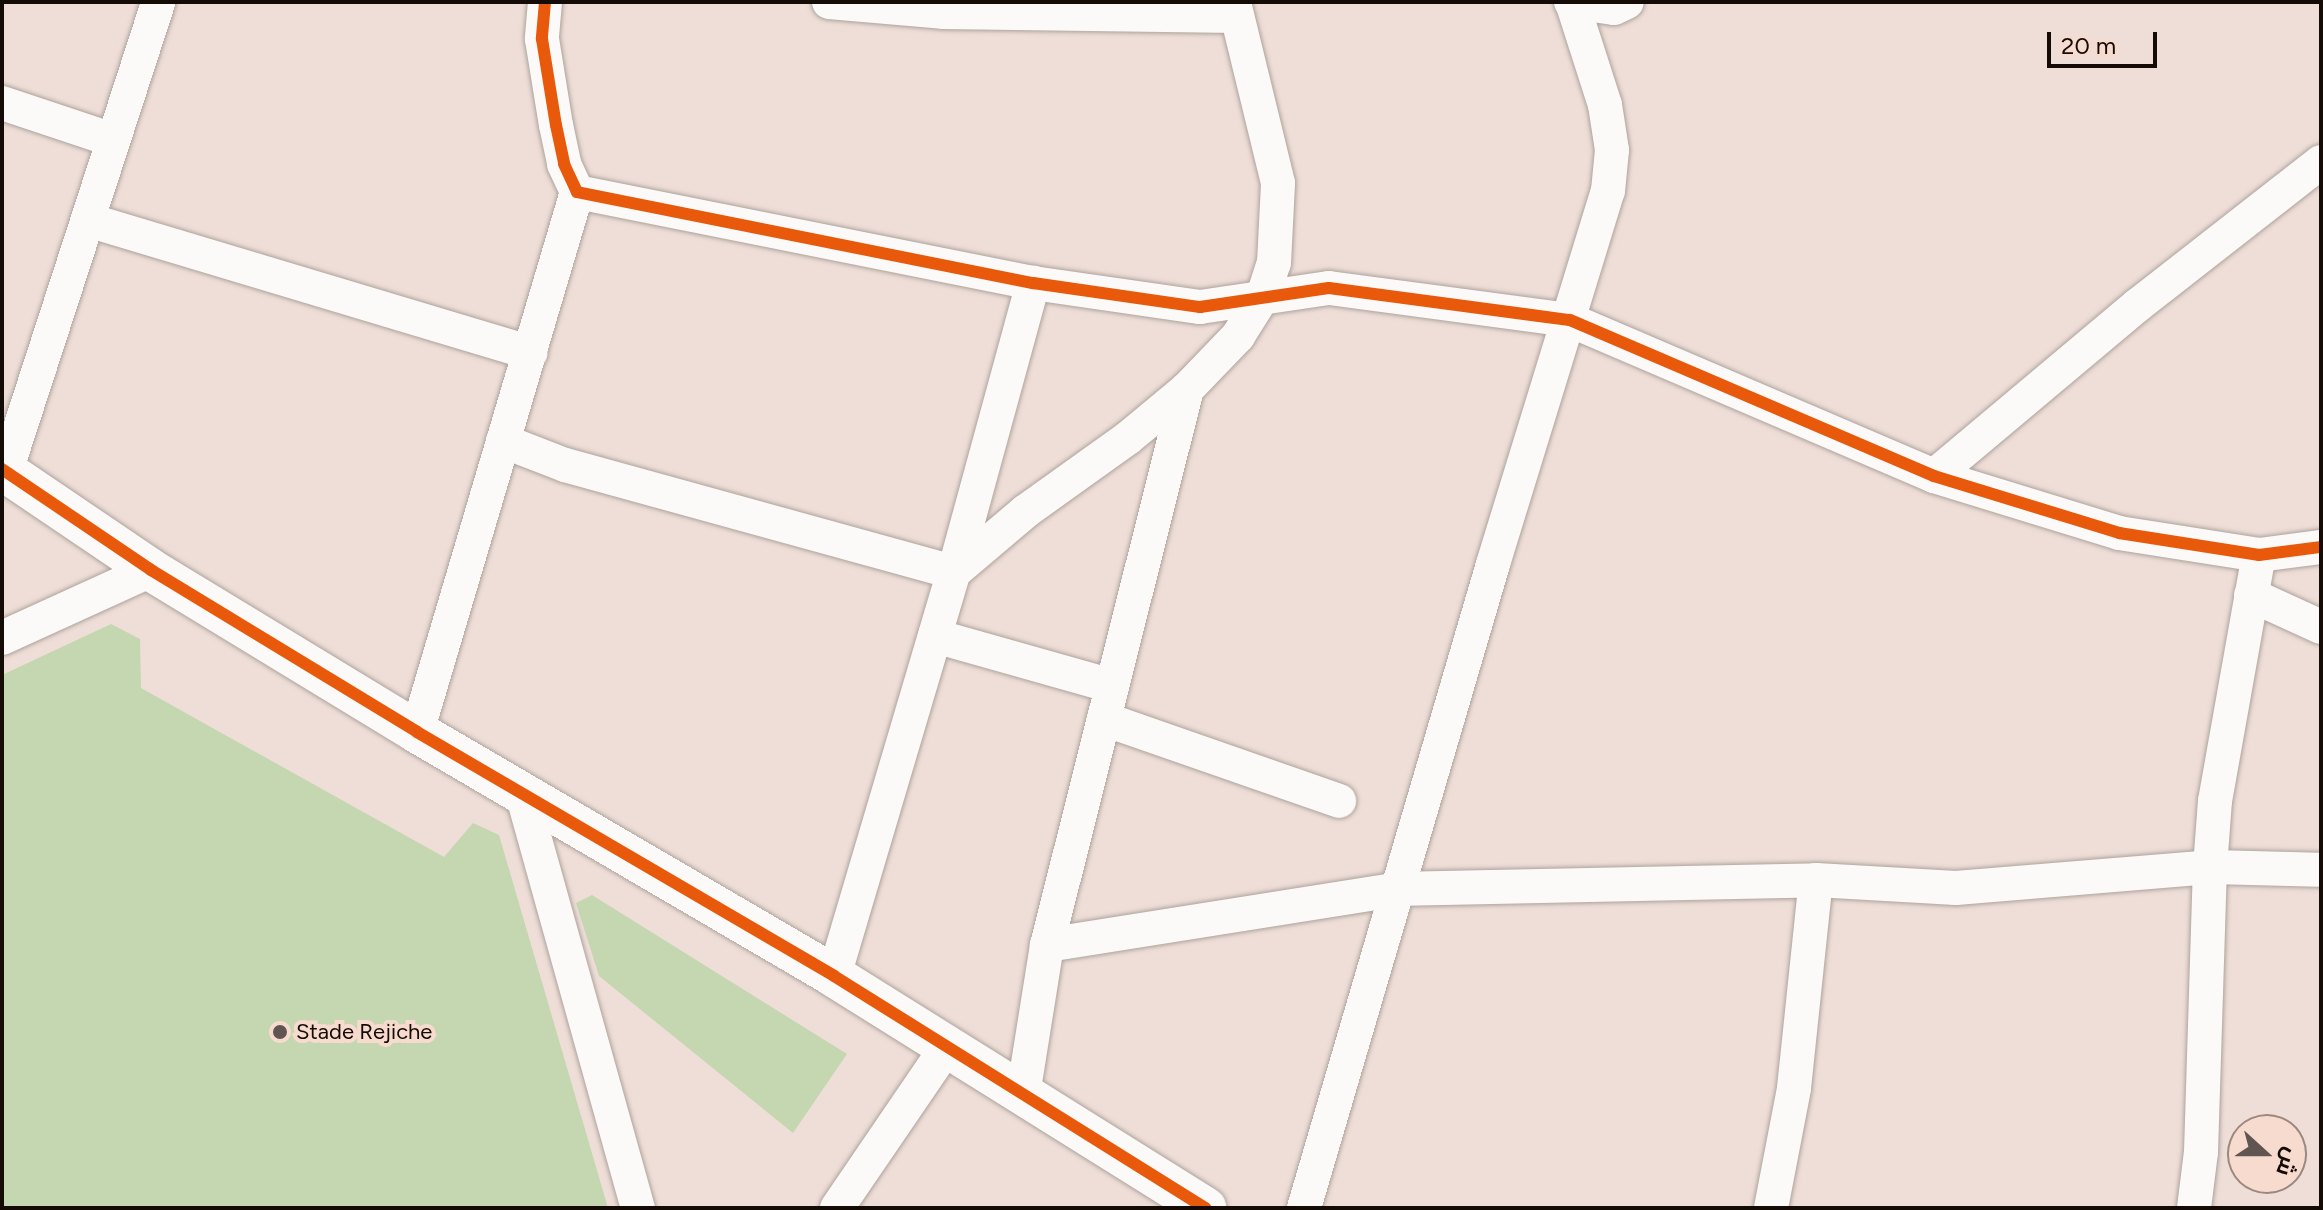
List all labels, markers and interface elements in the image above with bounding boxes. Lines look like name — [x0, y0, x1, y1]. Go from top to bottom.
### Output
scale bar — [2051, 16, 2161, 66]
text: 20 m — [2061, 31, 2116, 60]
place label: Stade Rejiche — [296, 1019, 432, 1045]
marker: Stade Rejiche — [271, 1023, 289, 1041]
north arrow — [2227, 1114, 2307, 1194]
text: ش — [2270, 1144, 2306, 1180]

